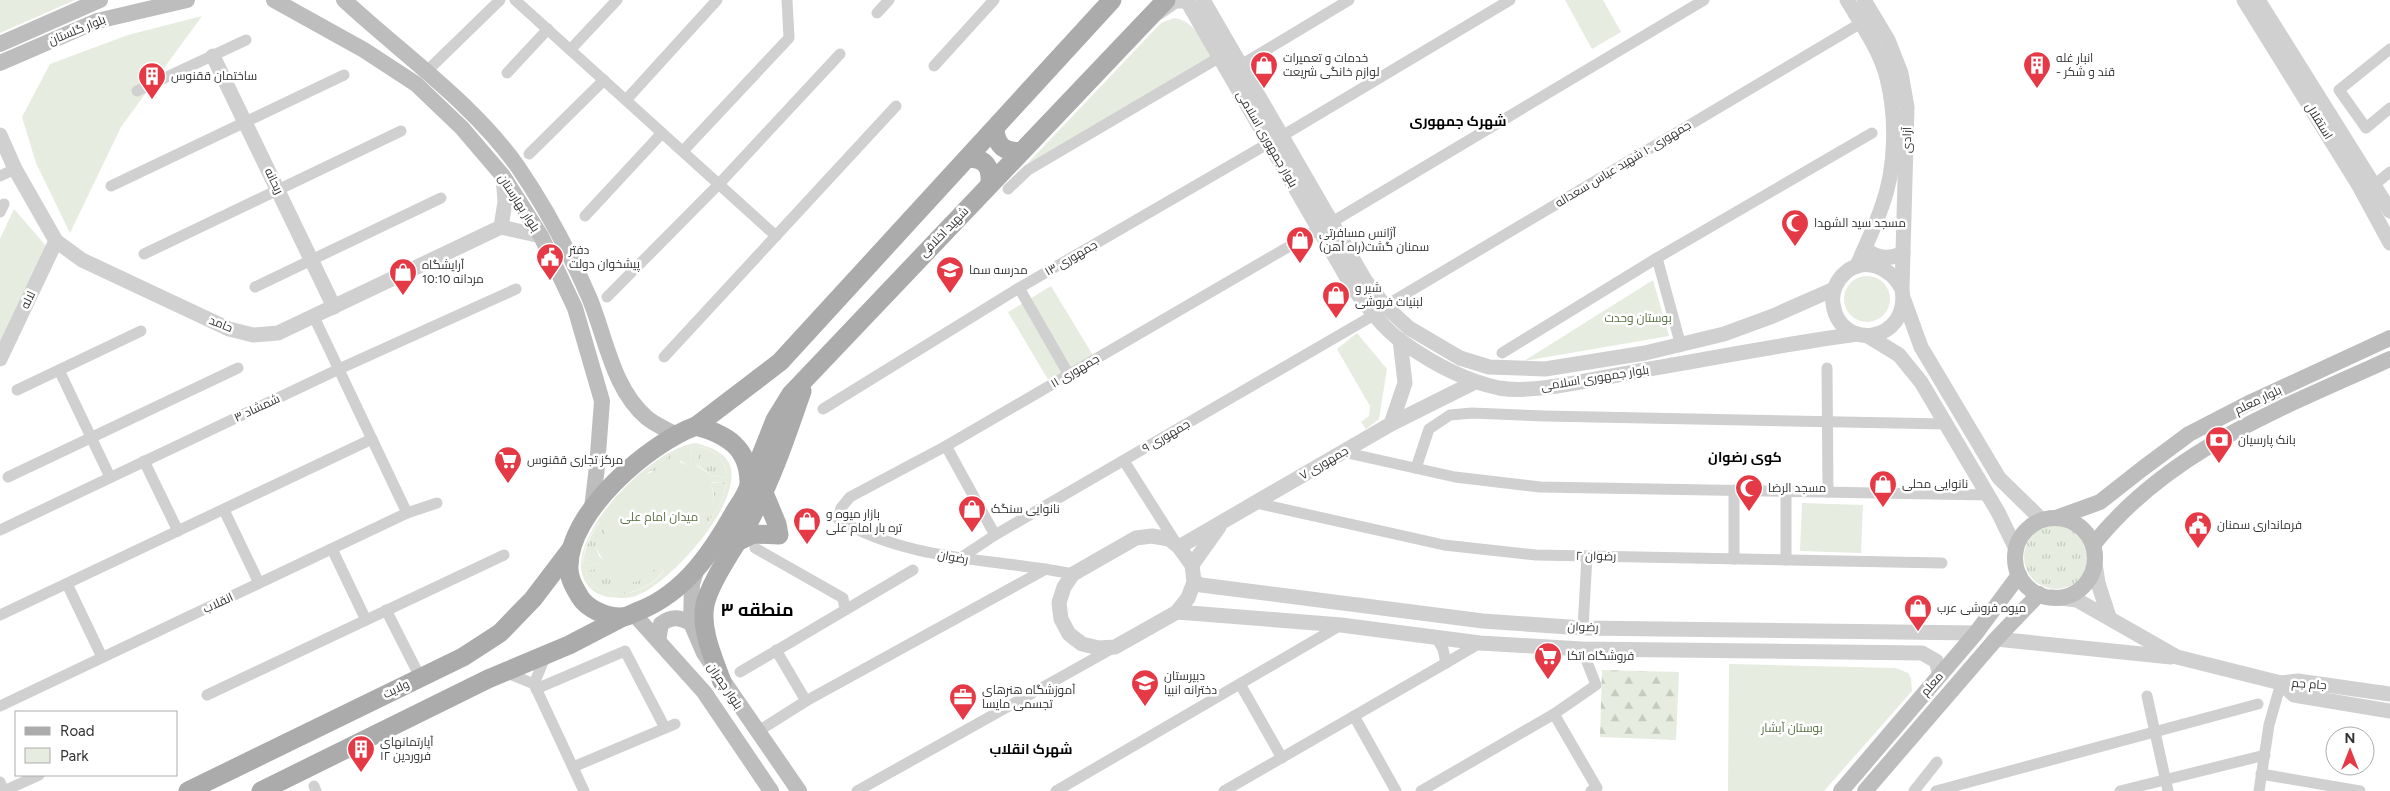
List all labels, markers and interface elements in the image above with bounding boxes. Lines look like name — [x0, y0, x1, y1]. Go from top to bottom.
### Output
street label: بلوار گلستان — [46, 12, 108, 48]
shop icon: خدمات و تعمیرات لوازم خانگی شریعت — [1249, 50, 1279, 89]
building icon: انبار غله - قند و شکر — [2022, 50, 2052, 89]
place label: خدمات و تعمیرات لوازم خانگی شریعت — [1283, 51, 1380, 80]
place label: انبار غله - قند و شکر — [2056, 51, 2115, 79]
building icon: ساختمان ققنوس — [137, 61, 167, 100]
place label: ساختمان ققنوس — [171, 69, 257, 83]
street label: بلوار جمهوری اسلامی — [1234, 88, 1300, 190]
street label: استقلال — [2302, 100, 2336, 142]
district label: شهرک جمهوری — [1410, 113, 1506, 130]
street label: جمهوری ۱۰ شهید عباس سعداله — [1553, 118, 1693, 210]
street label: آزادی — [1900, 126, 1914, 153]
street label: ریحانه — [262, 166, 286, 196]
street label: بلوار بهارستان — [495, 172, 543, 234]
street label: شهید اخلاقی — [917, 204, 971, 260]
mosque icon: مسجد سید الشهدا — [1780, 208, 1810, 247]
place label: مسجد سید الشهدا — [1814, 216, 1906, 230]
shop icon: آژانس مسافرتی سمنان گشت(راه آهن) — [1285, 225, 1315, 264]
place label: آژانس مسافرتی سمنان گشت(راه آهن) — [1319, 226, 1429, 254]
street label: جمهوری ۱۳ — [1042, 237, 1100, 279]
public building icon: دفتر پیشخوان دولت — [535, 242, 565, 281]
place label: دفتر پیشخوان دولت — [568, 243, 641, 273]
school or university icon: مدرسه سما — [935, 255, 965, 294]
shop icon: آرایشگاه مردانه 10:10 — [388, 257, 418, 296]
place label: آرایشگاه مردانه 10:10 — [422, 258, 484, 286]
place label: مدرسه سما — [969, 263, 1028, 277]
shop icon: شیر و لبنیات فروشی — [1321, 280, 1351, 319]
place label: شیر و لبنیات فروشی — [1355, 281, 1423, 309]
street label: لاله — [18, 289, 38, 311]
park label: بوستان وحدت — [1604, 311, 1672, 325]
street label: حامد — [207, 313, 235, 335]
street label: جمهوری ۱۱ — [1048, 351, 1102, 391]
street label: بلوار جمهوری اسلامی — [1540, 363, 1650, 393]
street label: بلوار معلم — [2232, 383, 2284, 418]
street label: شمشاد ۳ — [232, 391, 282, 425]
street label: جمهوری ۹ — [1140, 417, 1192, 455]
bank icon: بانک پارسیان — [2204, 425, 2234, 464]
place label: بانک پارسیان — [2238, 433, 2296, 449]
street label: جمهوری ۷ — [1297, 443, 1351, 483]
supermarket icon: مرکز تجاری ققنوس — [493, 445, 523, 484]
district label: کوی رضوان — [1708, 449, 1782, 466]
place label: مرکز تجاری ققنوس — [527, 453, 623, 467]
shop icon: نانوایی محلی — [1868, 469, 1898, 508]
mosque icon: مسجد الرضا — [1734, 473, 1764, 512]
place label: نانوایی محلی — [1902, 477, 1968, 491]
place label: مسجد الرضا — [1768, 481, 1826, 495]
shop icon: نانوایی سنگک — [957, 494, 987, 533]
place label: نانوایی سنگک — [991, 502, 1060, 516]
shop icon: بازار میوه و تره بار امام علی — [792, 506, 822, 545]
place label: بازار میوه و تره بار امام علی — [826, 507, 903, 536]
park label: میدان امام علی — [620, 510, 698, 525]
public building icon: فرمانداری سمنان — [2183, 510, 2213, 549]
place label: فرمانداری سمنان — [2217, 518, 2302, 532]
street label: رضوان — [936, 547, 970, 567]
street label: رضوان ۲ — [1576, 549, 1616, 563]
street label: انقلاب — [201, 590, 235, 616]
shop icon: میوه فروشی عرب — [1903, 593, 1933, 632]
district label: منطقه ۳ — [720, 599, 794, 621]
place label: میوه فروشی عرب — [1937, 601, 2026, 615]
street label: رضوان — [1567, 619, 1599, 635]
supermarket icon: فروشگاه اتکا — [1533, 641, 1563, 680]
place label: فروشگاه اتکا — [1567, 649, 1634, 663]
street label: بلوار چمران — [703, 660, 746, 713]
school or university icon: دبیرستان دخترانه انبیا — [1130, 668, 1160, 707]
place label: دبیرستان دخترانه انبیا — [1164, 669, 1217, 697]
street label: معلم — [1918, 669, 1947, 699]
street label: جام جم — [2291, 676, 2327, 693]
street label: ولایت — [381, 677, 411, 701]
office icon: آموزشگاه هنرهای تجسمی مایسا — [948, 682, 978, 721]
place label: آموزشگاه هنرهای تجسمی مایسا — [982, 683, 1076, 711]
legend — [15, 711, 178, 776]
park label: بوستان آبشار — [1760, 721, 1823, 735]
text: Road — [60, 722, 95, 740]
north arrow — [2325, 726, 2375, 776]
text: N — [2345, 730, 2355, 747]
building icon: آپارتمانهای ۱۲ فروردین — [346, 734, 376, 773]
place label: آپارتمانهای ۱۲ فروردین — [380, 735, 434, 763]
district label: شهرک انقلاب — [990, 741, 1072, 758]
text: Park — [60, 747, 89, 765]

